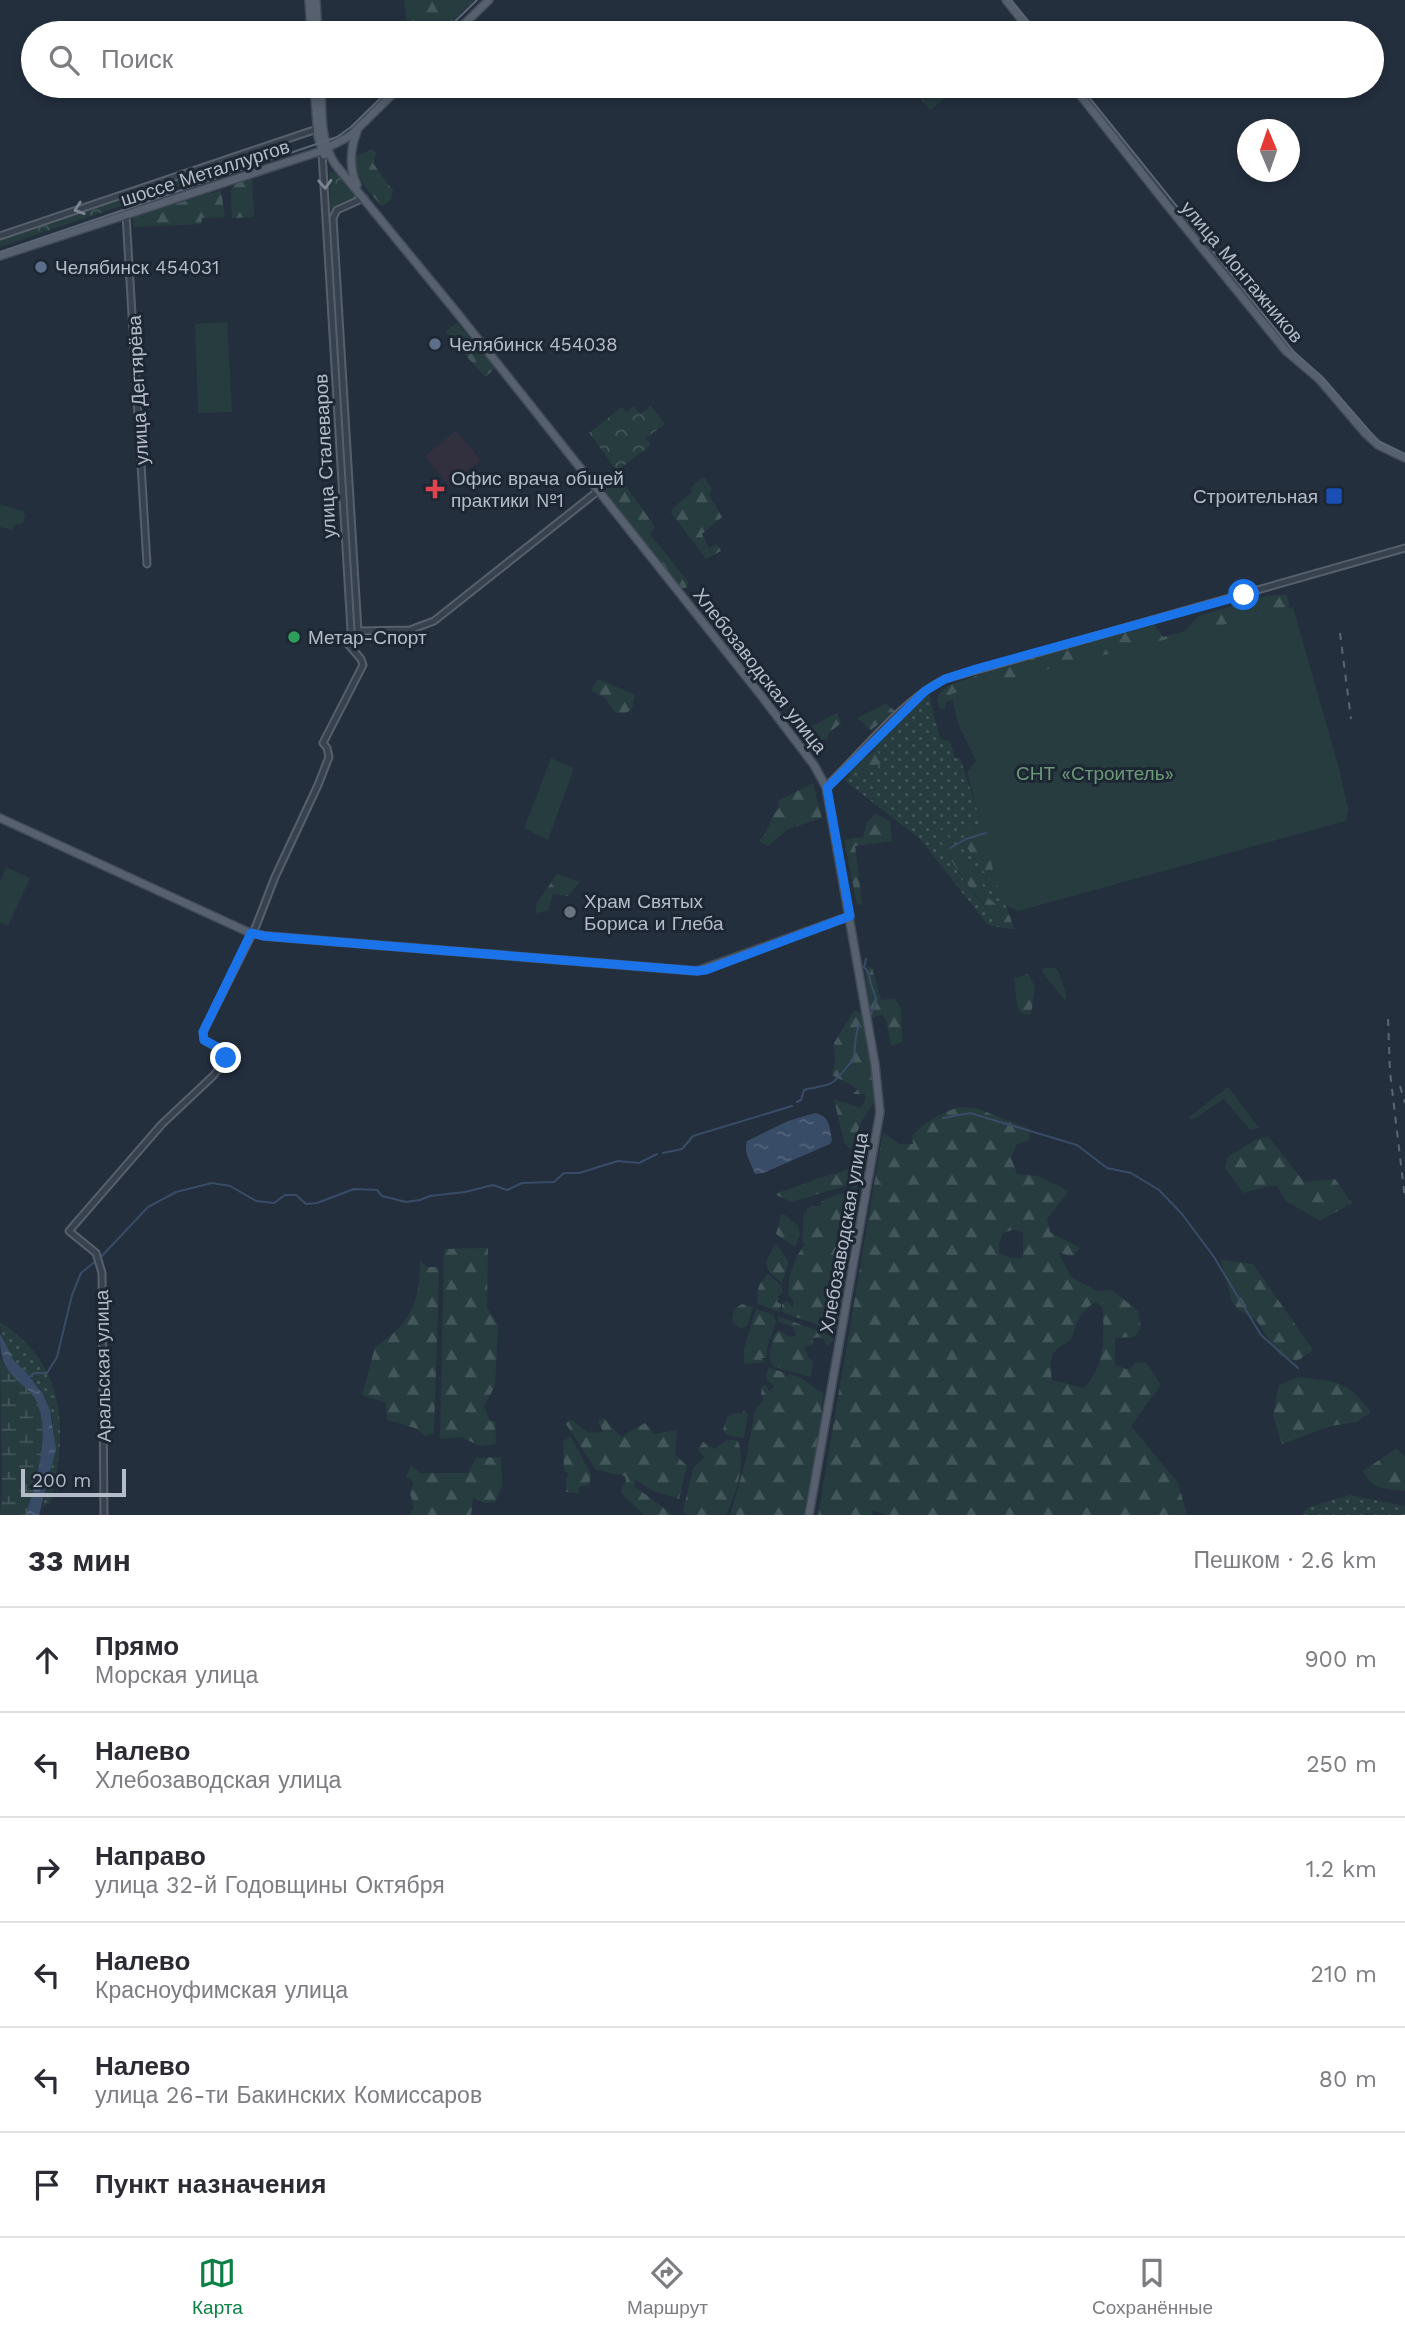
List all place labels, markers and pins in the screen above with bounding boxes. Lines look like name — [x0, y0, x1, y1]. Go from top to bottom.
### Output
place label: Челябинск 454031 — [55, 256, 219, 279]
marker: Челябинск 454031 — [33, 259, 49, 275]
place label: Челябинск 454038 — [449, 333, 618, 356]
marker: Челябинск 454038 — [427, 336, 443, 352]
place label: Офис врача общей практики №1 — [451, 467, 624, 512]
marker: Офис врача общей практики №1 — [425, 479, 445, 499]
place label: Строительная — [1193, 485, 1318, 508]
marker: Строительная — [1324, 486, 1344, 506]
place label: Метар-Спорт — [308, 626, 427, 649]
marker: Метар-Спорт — [286, 629, 302, 645]
place label: Храм Святых Бориса и Глеба — [584, 890, 724, 935]
marker: Храм Святых Бориса и Глеба — [562, 904, 578, 920]

